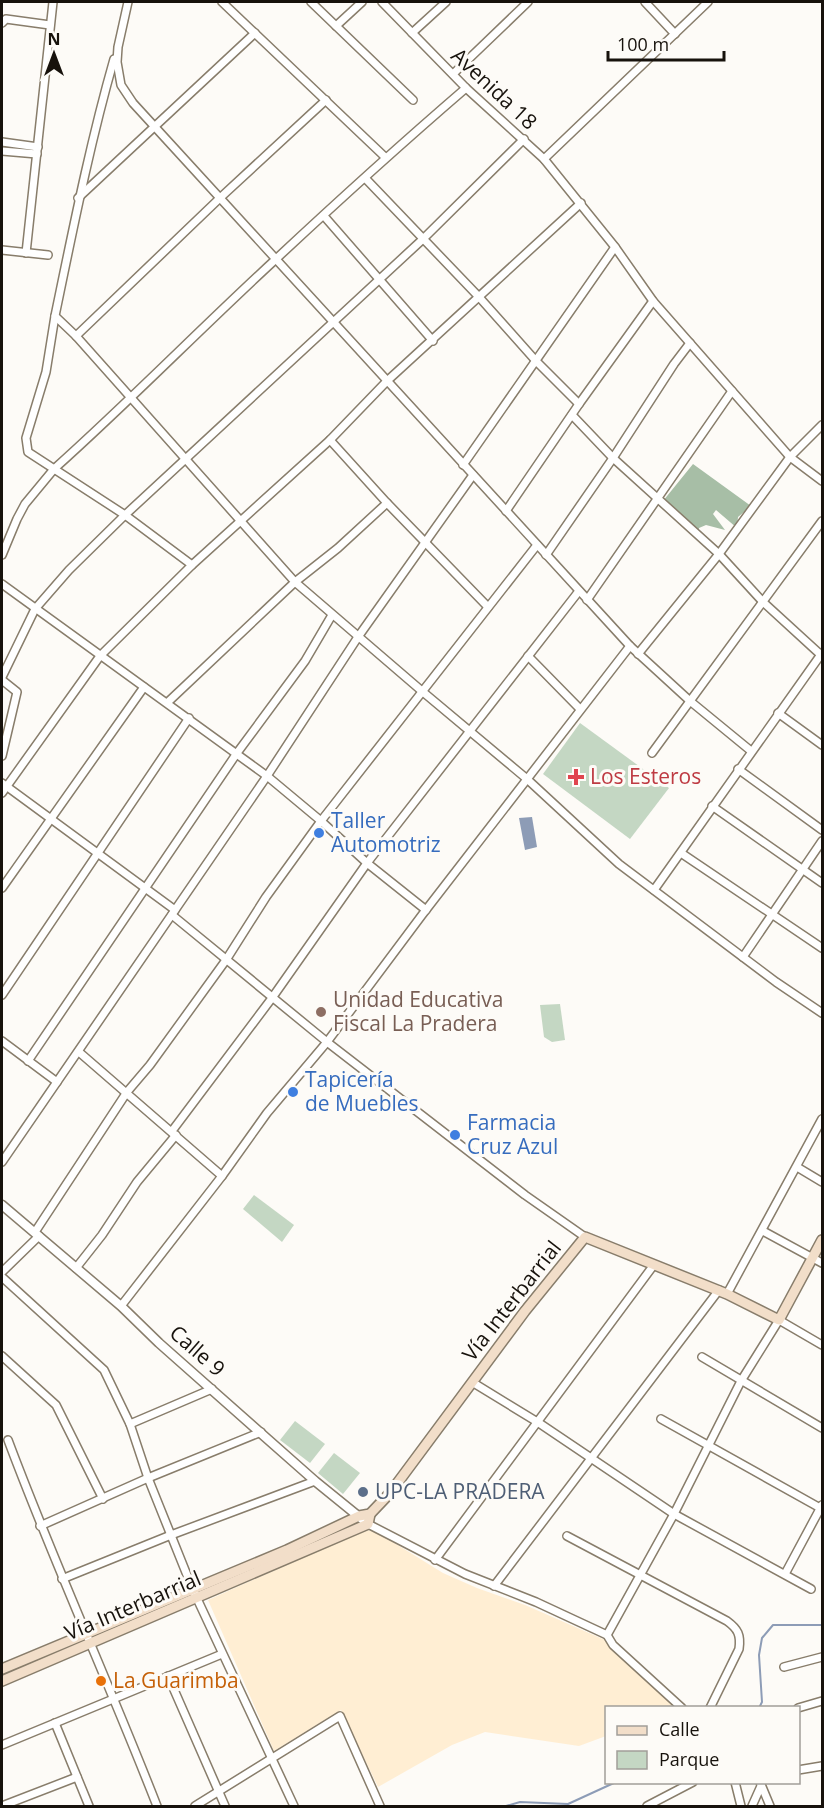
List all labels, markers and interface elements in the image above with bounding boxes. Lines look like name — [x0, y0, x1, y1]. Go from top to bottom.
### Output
north arrow — [24, 24, 84, 84]
scale bar — [608, 24, 724, 62]
text: N — [47, 28, 61, 50]
text: 100 m — [617, 32, 669, 56]
street label: Avenida 18 — [446, 41, 544, 135]
place label: Los Esteros — [590, 762, 701, 790]
marker: Los Esteros — [567, 768, 585, 786]
place label: Taller Automotriz — [331, 806, 441, 858]
marker: Taller Automotriz — [312, 826, 326, 840]
place label: Unidad Educativa Fiscal La Pradera — [333, 985, 503, 1037]
marker: Unidad Educativa Fiscal La Pradera — [314, 1005, 328, 1019]
place label: Tapicería de Muebles — [305, 1065, 419, 1117]
marker: Tapicería de Muebles — [286, 1085, 300, 1099]
place label: Farmacia Cruz Azul — [467, 1108, 558, 1160]
marker: Farmacia Cruz Azul — [448, 1128, 462, 1142]
street label: Vía Interbarrial — [455, 1234, 567, 1366]
street label: Calle 9 — [164, 1318, 231, 1382]
place label: UPC-LA PRADERA — [375, 1477, 545, 1505]
marker: UPC-LA PRADERA — [356, 1485, 370, 1499]
street label: Vía Interbarrial — [60, 1564, 205, 1646]
place label: La Guarimba — [113, 1666, 239, 1694]
marker: La Guarimba — [94, 1674, 108, 1688]
legend — [605, 1706, 800, 1784]
text: Calle — [659, 1717, 700, 1741]
text: Parque — [659, 1747, 719, 1771]

